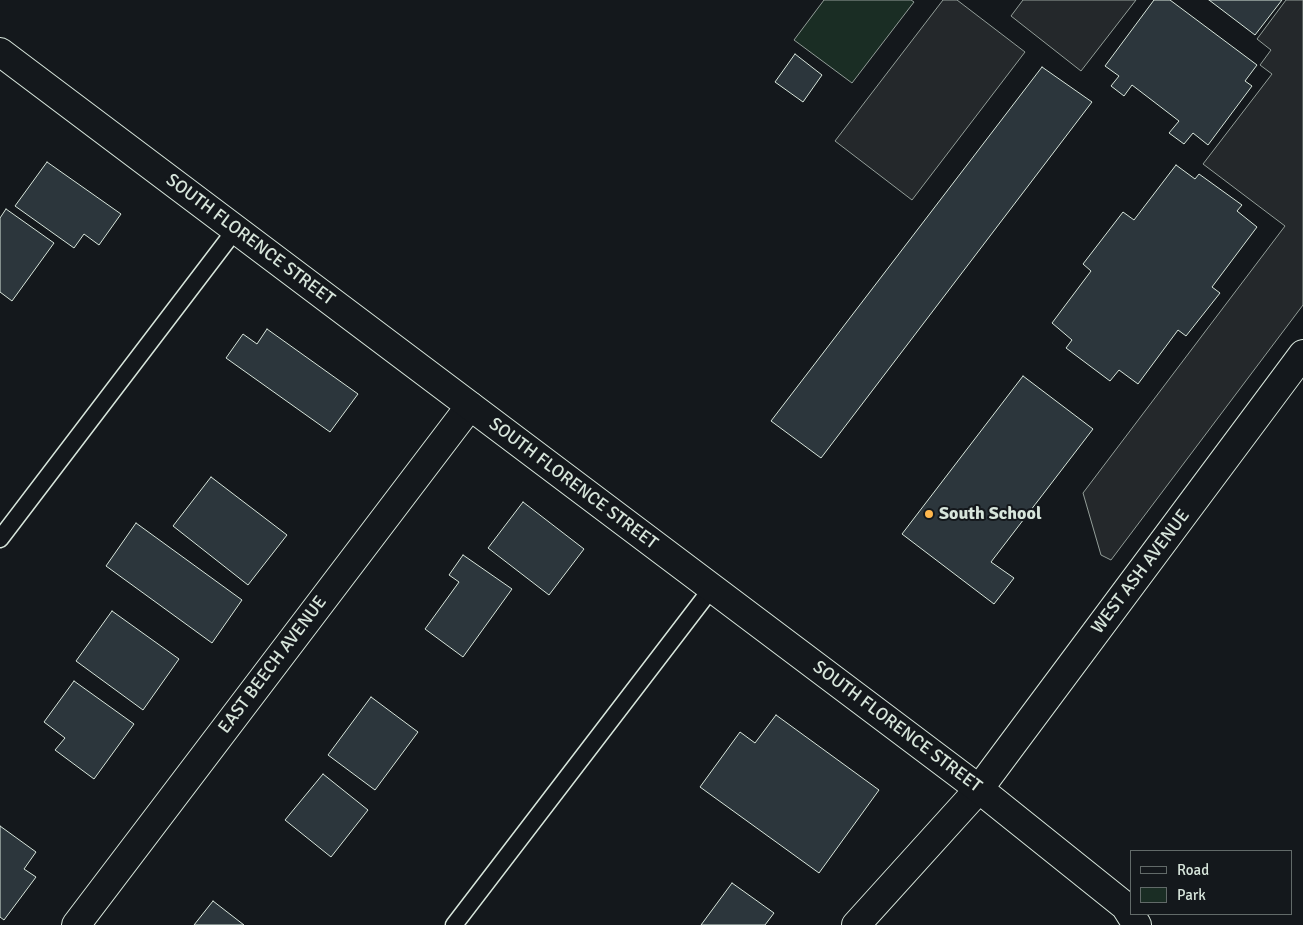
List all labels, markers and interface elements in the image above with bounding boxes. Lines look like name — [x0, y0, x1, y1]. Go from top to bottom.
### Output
street label: SOUTH FLORENCE STREET — [161, 170, 339, 310]
street label: SOUTH FLORENCE STREET — [484, 414, 662, 554]
place label: South School — [939, 503, 1042, 525]
street label: WEST ASH AVENUE — [1087, 506, 1195, 638]
marker: South School — [923, 508, 935, 520]
street label: EAST BEECH AVENUE — [214, 592, 332, 738]
street label: SOUTH FLORENCE STREET — [808, 657, 986, 797]
legend — [1130, 850, 1293, 915]
text: Road — [1177, 861, 1209, 879]
text: Park — [1177, 886, 1206, 904]

